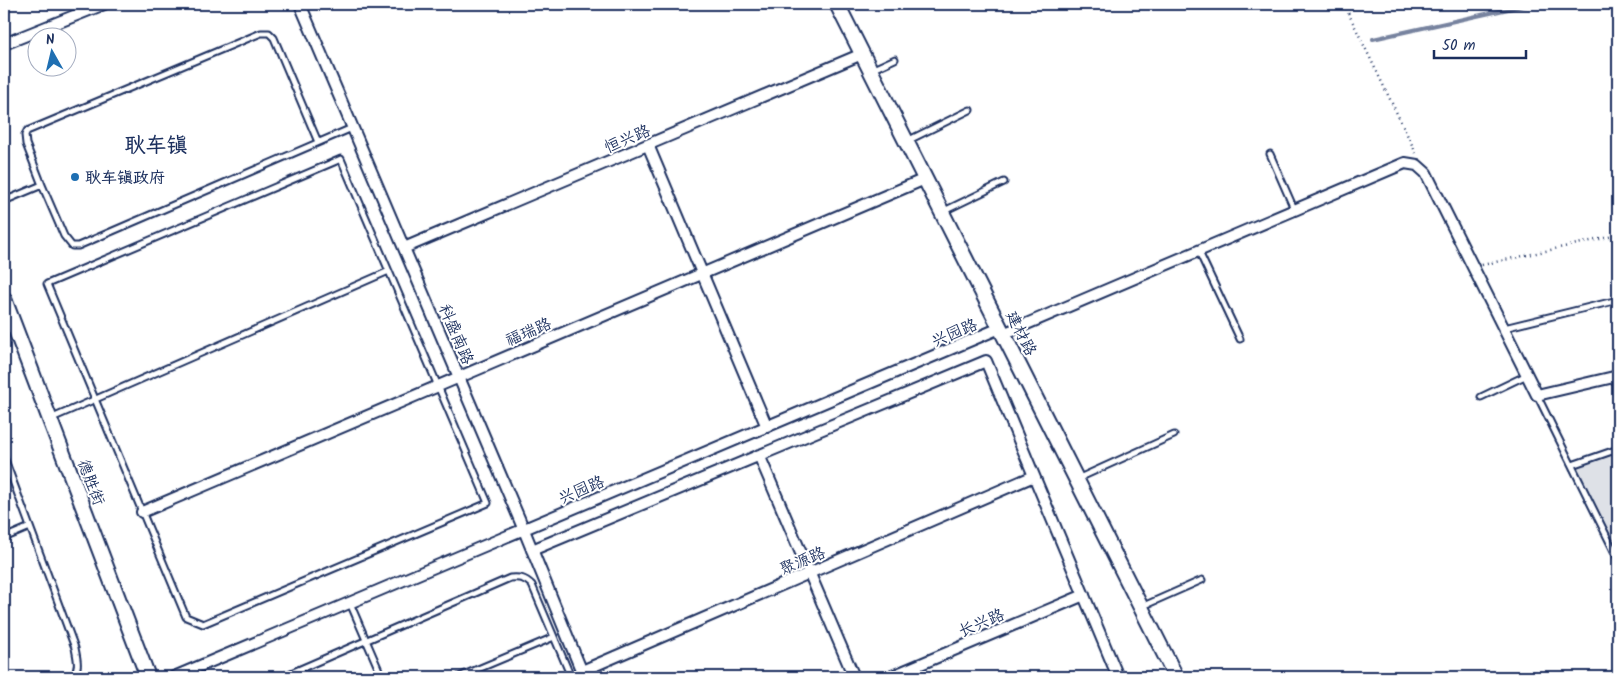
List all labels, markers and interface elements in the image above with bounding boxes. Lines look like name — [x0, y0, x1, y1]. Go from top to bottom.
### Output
north arrow — [28, 28, 78, 78]
scale bar — [1434, 28, 1527, 60]
text: N — [44, 29, 56, 52]
text: 50 m — [1442, 34, 1476, 58]
street label: 恒兴路 — [601, 118, 655, 160]
district label: 耿车镇 — [125, 130, 188, 163]
place label: 耿车镇政府 — [85, 166, 165, 191]
marker: 耿车镇政府 — [69, 171, 81, 183]
street label: 科盛南路 — [432, 300, 480, 369]
street label: 建材路 — [999, 307, 1043, 361]
street label: 福瑞路 — [502, 311, 556, 353]
street label: 兴园路 — [928, 312, 982, 354]
street label: 德胜街 — [70, 456, 111, 509]
street label: 兴园路 — [555, 469, 609, 511]
street label: 聚源路 — [776, 540, 830, 582]
street label: 长兴路 — [955, 602, 1009, 644]

